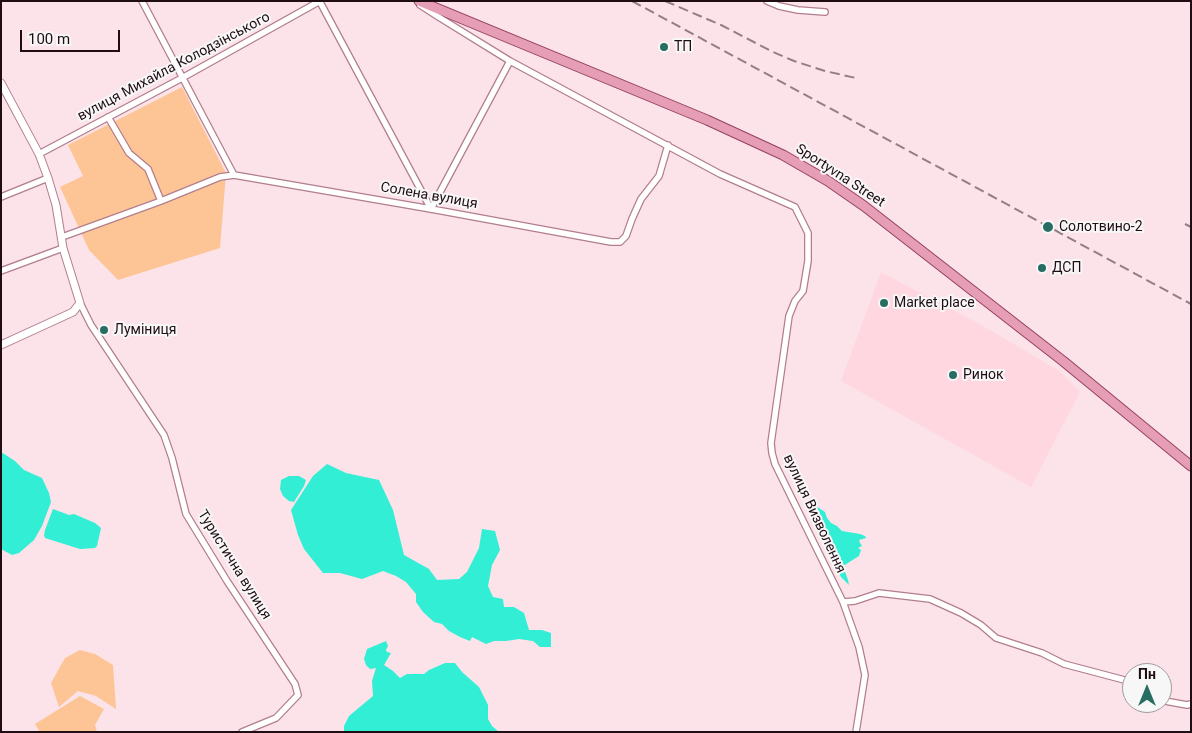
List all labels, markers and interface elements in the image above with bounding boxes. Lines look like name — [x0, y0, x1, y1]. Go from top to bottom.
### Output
street label: вулиця Михайла Колодзінського — [75, 9, 273, 125]
scale bar — [22, 20, 122, 52]
text: 100 m — [28, 30, 70, 48]
place label: ТП — [674, 39, 692, 55]
marker: ТП — [658, 41, 670, 53]
street label: Sportyvna Street — [792, 141, 888, 211]
street label: Солена вулиця — [379, 179, 479, 213]
place label: Солотвино-2 — [1059, 219, 1143, 235]
marker: Солотвино-2 — [1041, 220, 1055, 234]
place label: ДСП — [1052, 260, 1081, 276]
marker: ДСП — [1036, 262, 1048, 274]
place label: Market place — [894, 295, 975, 311]
marker: Market place — [878, 297, 890, 309]
place label: Луміниця — [114, 322, 177, 338]
marker: Луміниця — [98, 324, 110, 336]
place label: Ринок — [963, 367, 1004, 383]
marker: Ринок — [947, 369, 959, 381]
street label: вулиця Визволення — [779, 452, 849, 576]
street label: Туристична вулиця — [194, 507, 274, 623]
north arrow — [1122, 663, 1172, 713]
text: Пн — [1138, 666, 1156, 682]

